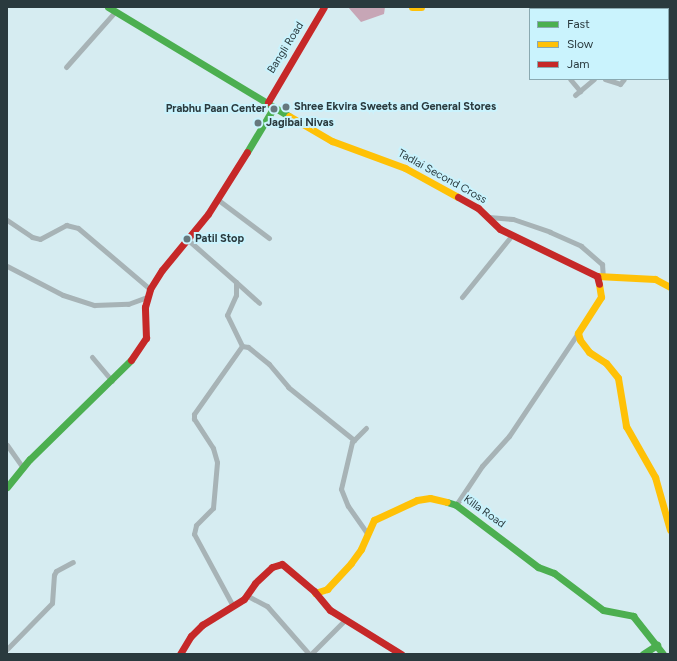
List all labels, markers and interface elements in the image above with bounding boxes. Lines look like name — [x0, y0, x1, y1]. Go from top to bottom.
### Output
legend — [529, 8, 669, 80]
text: Fast — [567, 17, 590, 31]
street label: Bangli Road — [265, 20, 307, 76]
text: Slow — [567, 37, 593, 51]
text: Jam — [567, 57, 590, 71]
place label: Shree Ekvira Sweets and General Stores — [294, 100, 496, 114]
place label: Prabhu Paan Center — [166, 102, 266, 116]
marker: Shree Ekvira Sweets and General Stores — [281, 102, 291, 112]
marker: Prabhu Paan Center — [269, 104, 279, 114]
place label: Jagibai Nivas — [266, 116, 334, 130]
marker: Jagibai Nivas — [253, 118, 263, 128]
street label: Tadlai Second Cross — [395, 147, 489, 207]
place label: Patil Stop — [195, 232, 244, 246]
marker: Patil Stop — [182, 234, 192, 244]
street label: Killa Road — [461, 493, 507, 531]

